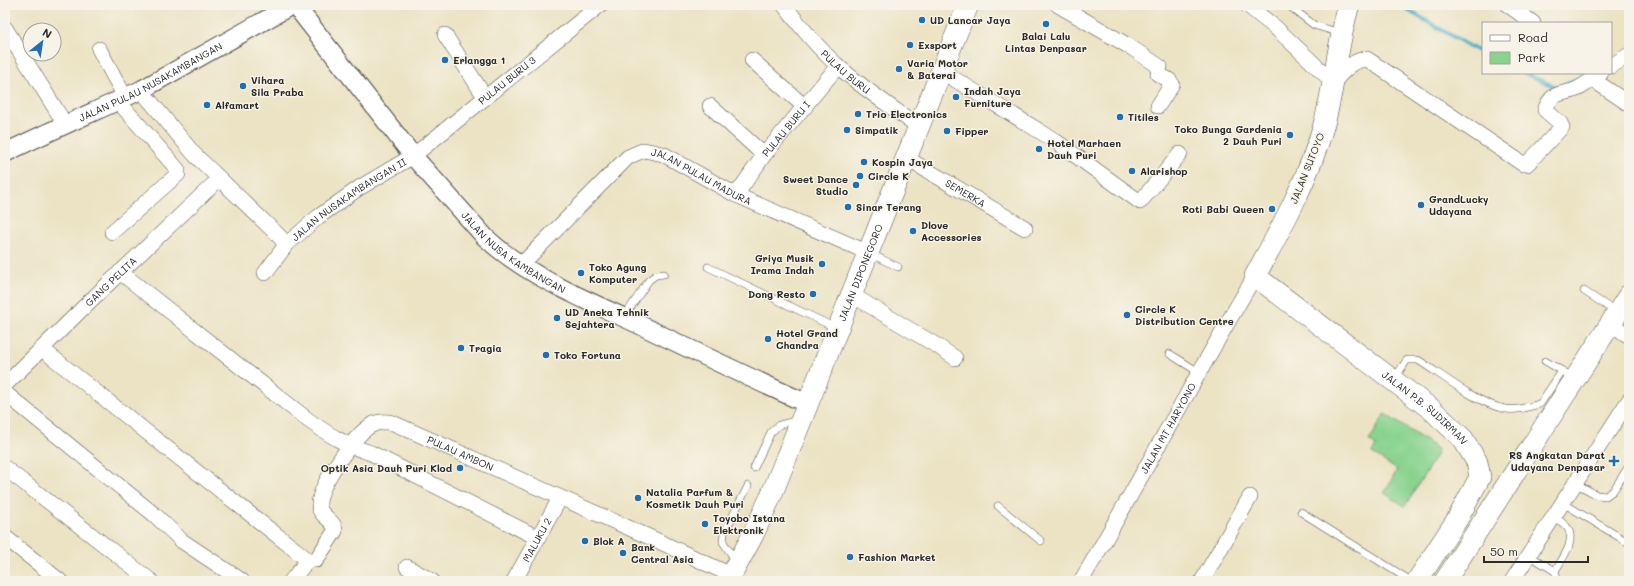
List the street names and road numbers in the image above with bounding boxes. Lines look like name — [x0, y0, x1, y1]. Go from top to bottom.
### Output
street label: JALAN PULAU NUSAKAMBANGAN — [76, 39, 225, 125]
street label: PULAU BURU — [818, 46, 873, 97]
street label: PULAU BURU 3 — [475, 53, 538, 108]
street label: PULAU BURU I — [759, 97, 813, 160]
street label: JALAN SUTOYO — [1286, 130, 1328, 206]
street label: JALAN PULAU MADURA — [650, 145, 754, 208]
street label: JALAN NUSAKAMBANGAN II — [289, 154, 409, 244]
street label: SEMERKA — [943, 176, 988, 210]
street label: JALAN NUSA KAMBANGAN — [458, 208, 568, 296]
street label: JALAN DIPONEGORO — [835, 222, 886, 323]
street label: GANG PELITA — [82, 253, 140, 309]
street label: JALAN P.B. SUDIRMAN — [1379, 367, 1471, 447]
street label: JALAN MT HARYONO — [1137, 380, 1199, 476]
street label: PULAU AMBON — [425, 432, 496, 474]
street label: MALUKU 2 — [519, 515, 555, 564]

